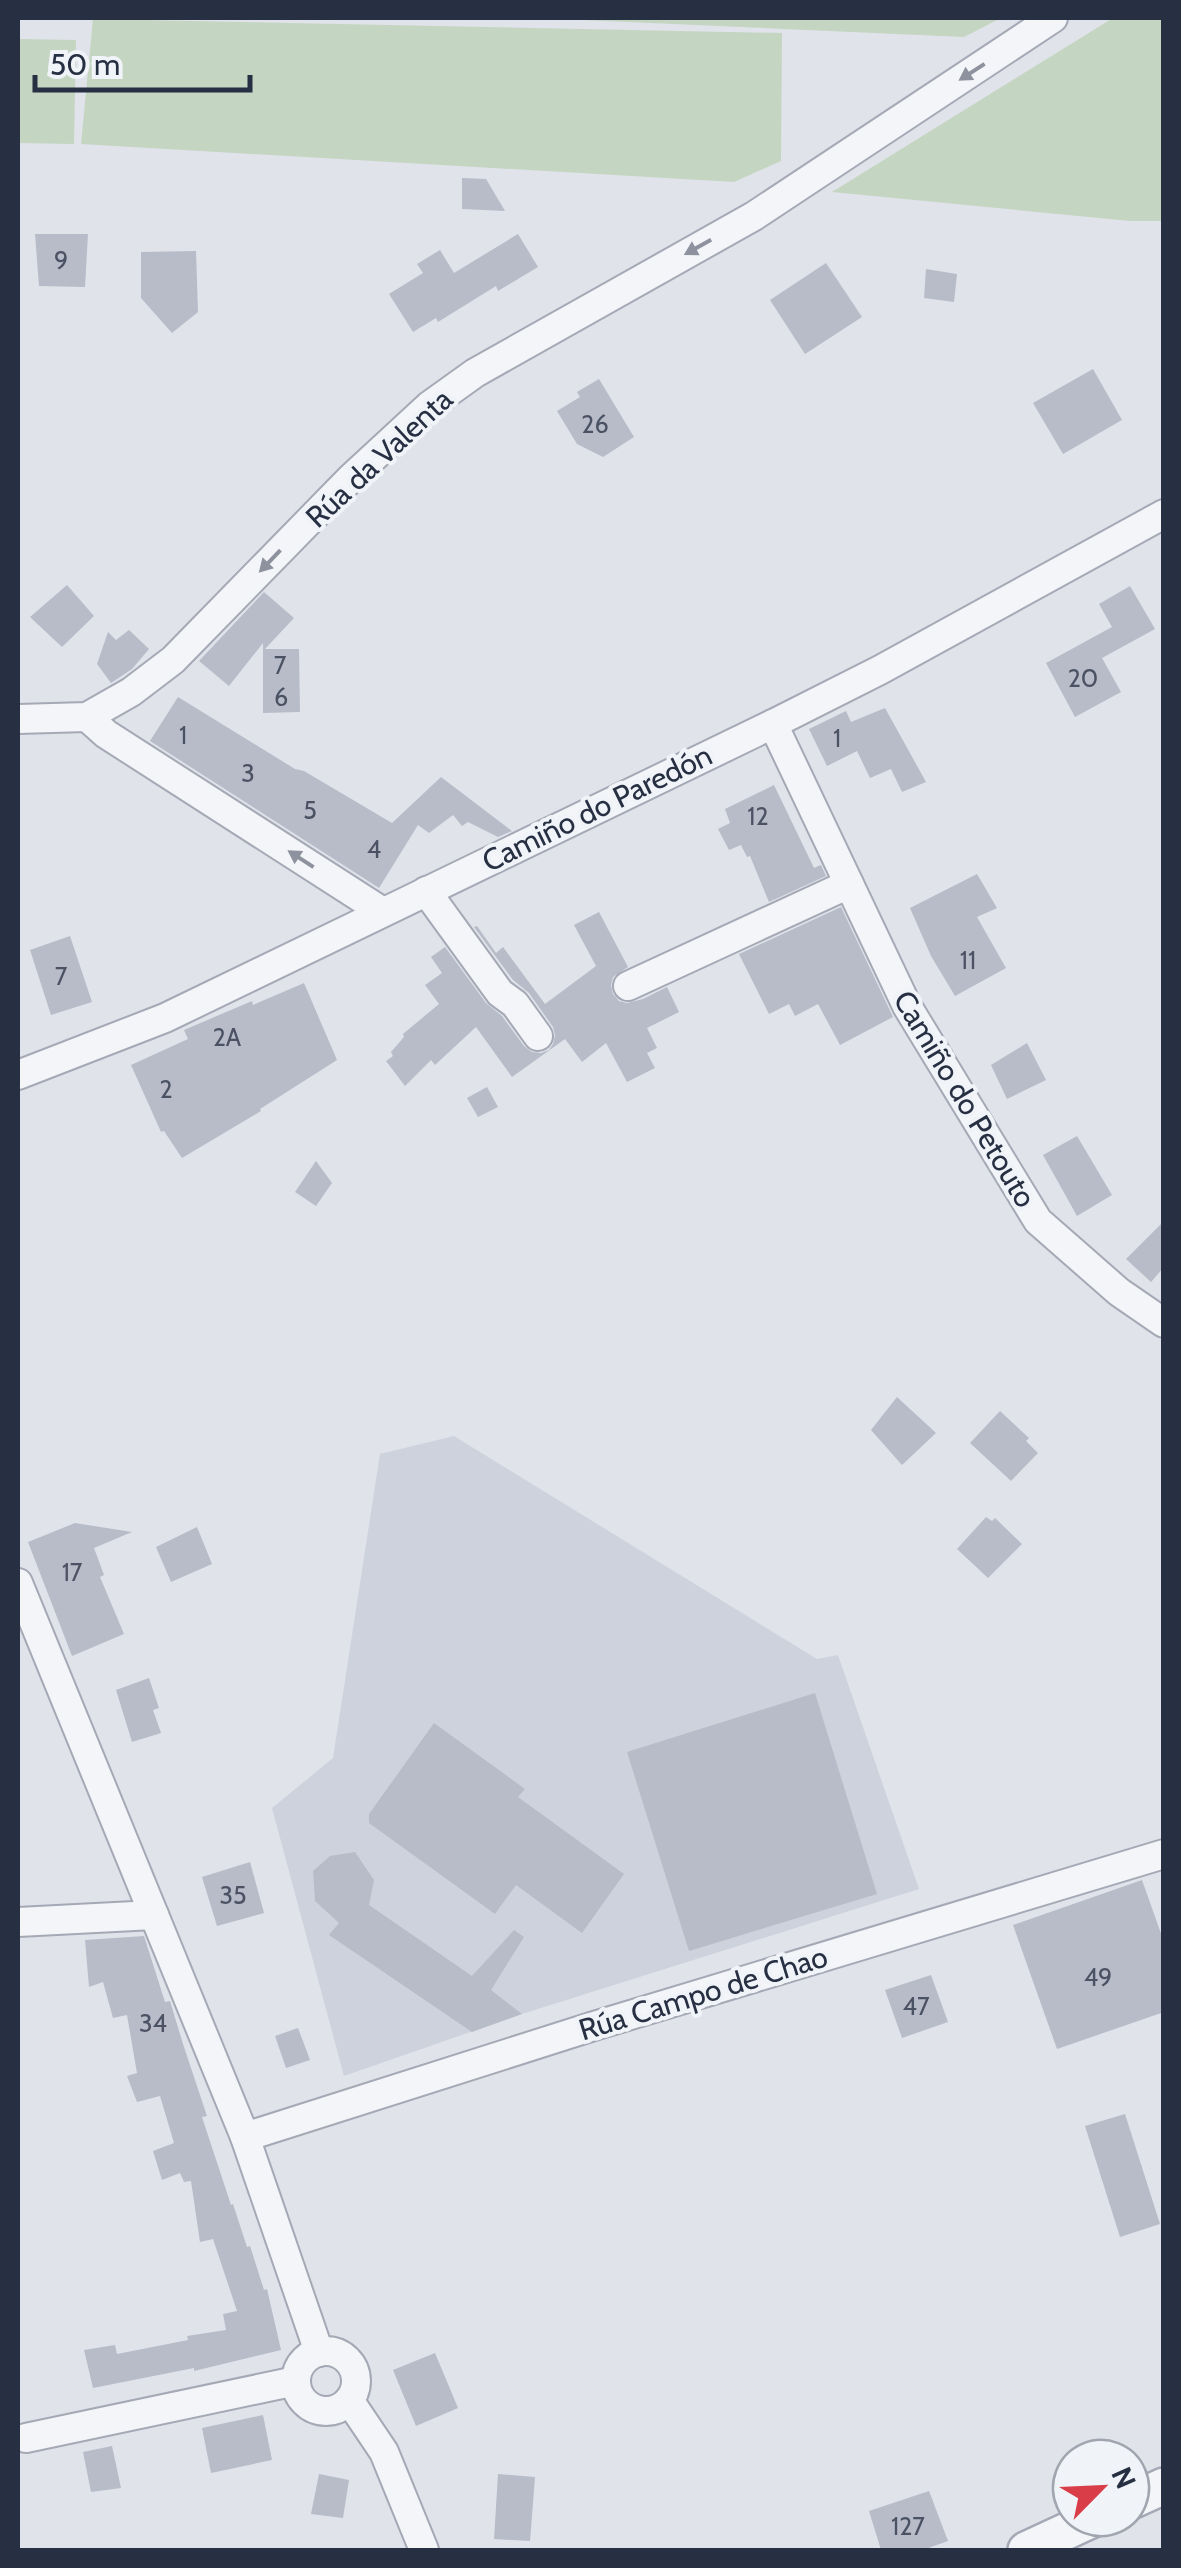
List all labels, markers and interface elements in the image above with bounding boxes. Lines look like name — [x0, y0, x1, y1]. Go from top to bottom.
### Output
scale bar — [35, 30, 250, 92]
text: 50 m — [50, 46, 120, 83]
one-way arrow — [958, 62, 986, 80]
one-way arrow — [684, 238, 713, 255]
house number: 9 — [54, 245, 68, 275]
street label: Rúa da Valenta — [298, 380, 461, 535]
house number: 26 — [581, 409, 609, 439]
one-way arrow — [259, 548, 282, 572]
house number: 7 — [274, 650, 287, 680]
house number: 20 — [1068, 663, 1098, 693]
house number: 6 — [274, 682, 288, 712]
house number: 1 — [179, 720, 187, 750]
house number: 1 — [833, 723, 841, 753]
street label: Camiño do Paredón — [476, 736, 718, 880]
house number: 3 — [241, 758, 255, 788]
house number: 5 — [303, 795, 317, 825]
house number: 12 — [747, 801, 769, 831]
house number: 4 — [367, 834, 381, 864]
one-way arrow — [287, 851, 315, 868]
house number: 11 — [960, 945, 976, 975]
house number: 7 — [55, 961, 68, 991]
street label: Camiño do Petouto — [886, 984, 1044, 1214]
house number: 2A — [213, 1022, 242, 1052]
house number: 2 — [159, 1074, 173, 1104]
house number: 17 — [62, 1557, 83, 1587]
house number: 35 — [219, 1880, 247, 1910]
street label: Rúa Campo de Chao — [574, 1938, 832, 2048]
house number: 49 — [1084, 1962, 1112, 1992]
house number: 47 — [902, 1991, 930, 2021]
house number: 34 — [139, 2008, 167, 2038]
north arrow — [1051, 2438, 1151, 2538]
text: N — [1104, 2462, 1143, 2494]
house number: 127 — [891, 2511, 925, 2541]

